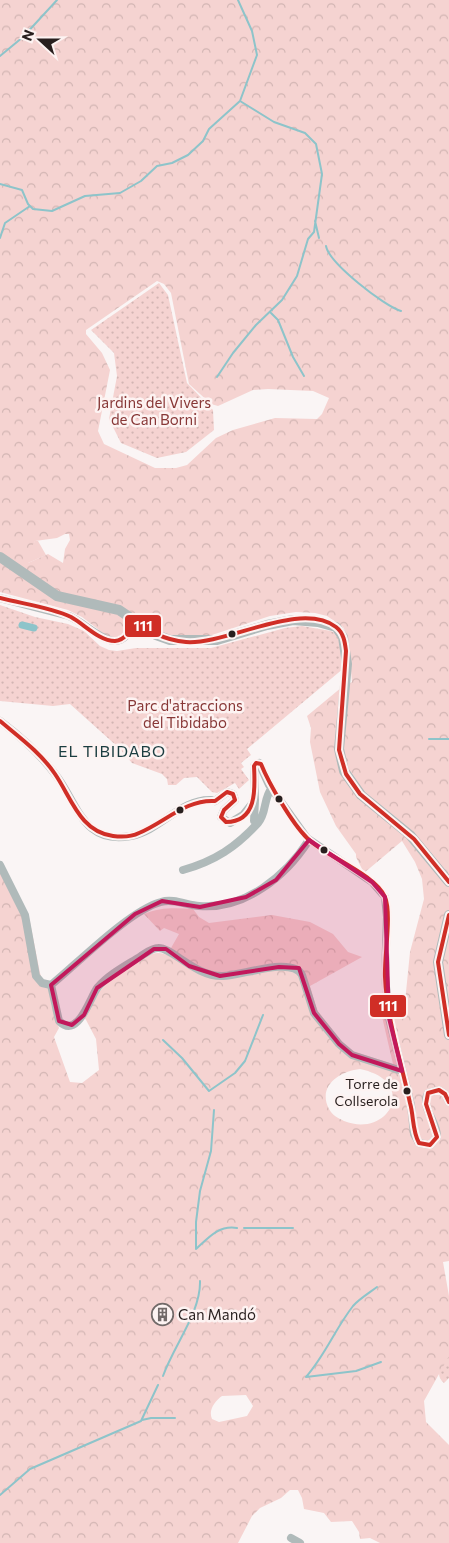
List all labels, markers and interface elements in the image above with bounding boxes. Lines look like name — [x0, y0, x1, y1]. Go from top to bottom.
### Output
north arrow — [15, 15, 65, 65]
text: N — [18, 27, 37, 43]
park label: Jardins del Vivers de Can Borni — [97, 393, 211, 428]
line badge: 111 — [124, 614, 162, 638]
text: 111 — [133, 617, 153, 634]
unlabelled marker — [227, 629, 237, 639]
park label: Parc d'atraccions del Tibidabo — [127, 696, 243, 731]
district label: EL TIBIDABO — [58, 741, 166, 760]
unlabelled marker — [274, 794, 284, 804]
unlabelled marker — [175, 805, 185, 815]
unlabelled marker — [319, 845, 329, 855]
line badge: 111 — [369, 994, 407, 1018]
text: 111 — [378, 997, 398, 1014]
place label: Torre de Collserola — [335, 1075, 398, 1109]
marker: Torre de Collserola — [402, 1086, 412, 1096]
building icon: Can Mandó — [150, 1302, 174, 1326]
place label: Can Mandó — [178, 1305, 256, 1323]

